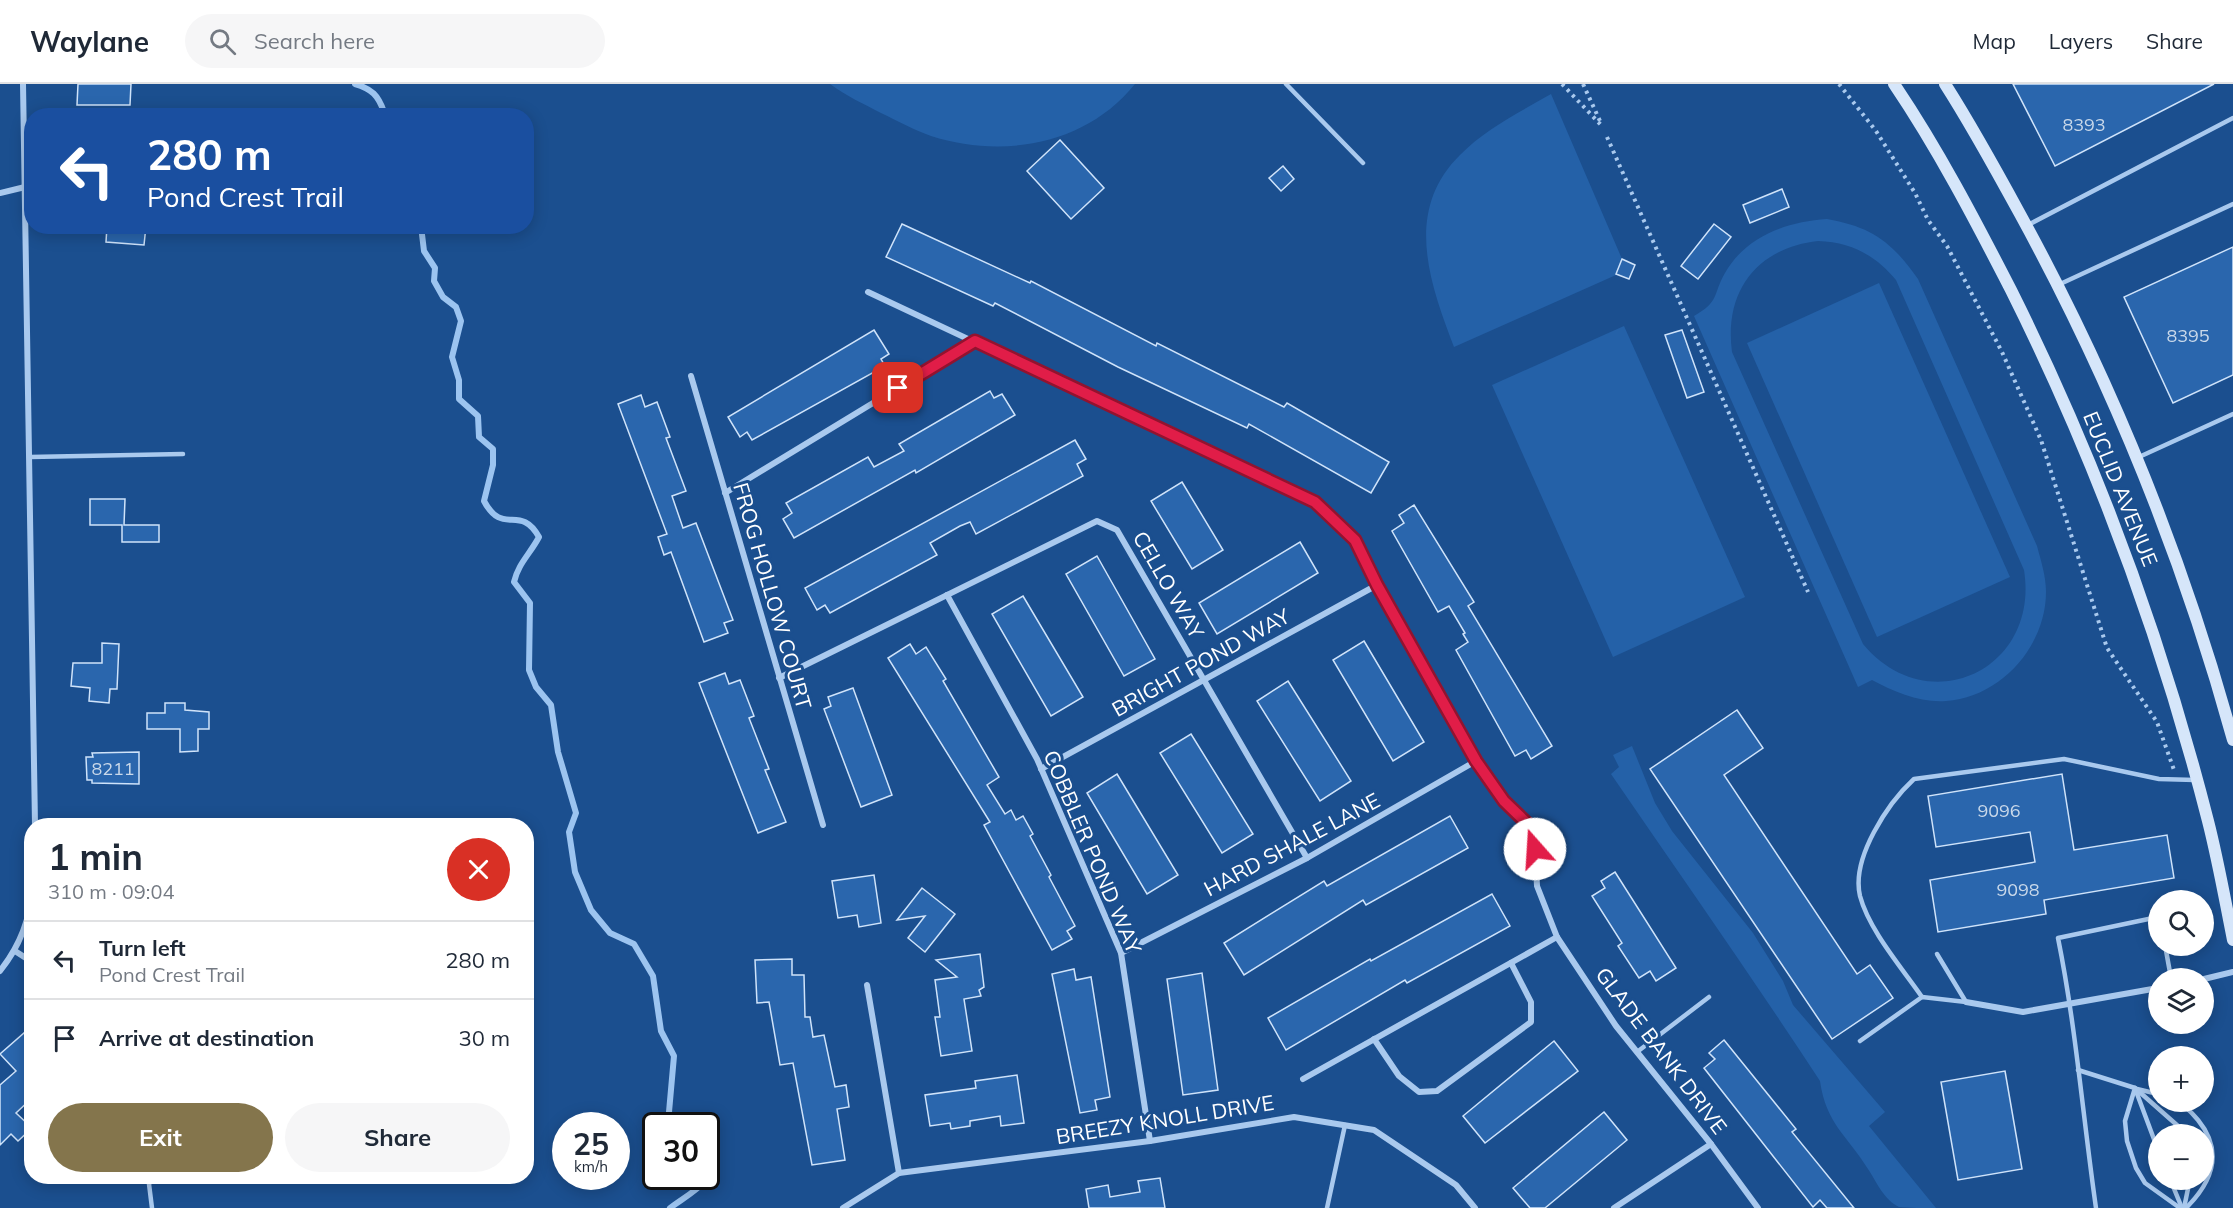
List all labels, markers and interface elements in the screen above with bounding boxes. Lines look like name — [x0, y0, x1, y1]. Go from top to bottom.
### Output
search box — [185, 14, 605, 68]
text: Waylane — [30, 24, 149, 59]
icon: search — [206, 25, 239, 58]
text: Search here — [254, 27, 375, 55]
text: Map — [1973, 28, 2016, 54]
text: Layers — [2049, 28, 2113, 54]
text: Share — [2146, 28, 2203, 54]
house number: 8393 — [2062, 113, 2106, 136]
text: 280 m — [147, 128, 272, 181]
icon: left — [48, 132, 126, 210]
text: Pond Crest Trail — [147, 180, 344, 214]
house number: 8395 — [2166, 324, 2210, 347]
pin — [872, 362, 923, 413]
icon: arrive — [881, 371, 914, 404]
street label: EUCLID AVENUE — [2078, 407, 2164, 570]
street label: FROG HOLLOW COURT — [728, 479, 818, 712]
street label: CELLO WAY — [1128, 526, 1210, 643]
street label: BRIGHT POND WAY — [1107, 602, 1294, 722]
street label: COBBLER POND WAY — [1038, 746, 1148, 957]
house number: 8211 — [91, 757, 135, 780]
street label: HARD SHALE LANE — [1199, 787, 1384, 902]
house number: 9096 — [1977, 799, 2021, 822]
position arrow — [1503, 817, 1567, 881]
text: 1 min — [48, 834, 143, 879]
button: close — [447, 838, 510, 901]
house number: 9098 — [1996, 878, 2040, 901]
text: 310 m · 09:04 — [48, 879, 174, 904]
map controls — [2148, 890, 2214, 1190]
button: search — [2148, 890, 2214, 956]
text: Turn left — [99, 934, 186, 962]
icon: left — [48, 944, 81, 977]
text: 280 m — [445, 946, 510, 974]
text: Pond Crest Trail — [99, 962, 245, 987]
street label: GLADE BANK DRIVE — [1591, 962, 1733, 1139]
button: layers — [2148, 968, 2214, 1034]
icon: arrive — [48, 1022, 81, 1055]
text: Arrive at destination — [99, 1024, 314, 1052]
text: 30 m — [459, 1024, 510, 1052]
button: + — [2148, 1046, 2214, 1112]
street label: BREEZY KNOLL DRIVE — [1054, 1089, 1276, 1149]
button: Exit — [48, 1103, 273, 1172]
button: Share — [285, 1103, 510, 1172]
speed limit sign: 30 — [642, 1112, 720, 1190]
button: − — [2148, 1124, 2214, 1190]
text: 25 — [573, 1125, 609, 1163]
text: km/h — [574, 1157, 608, 1176]

